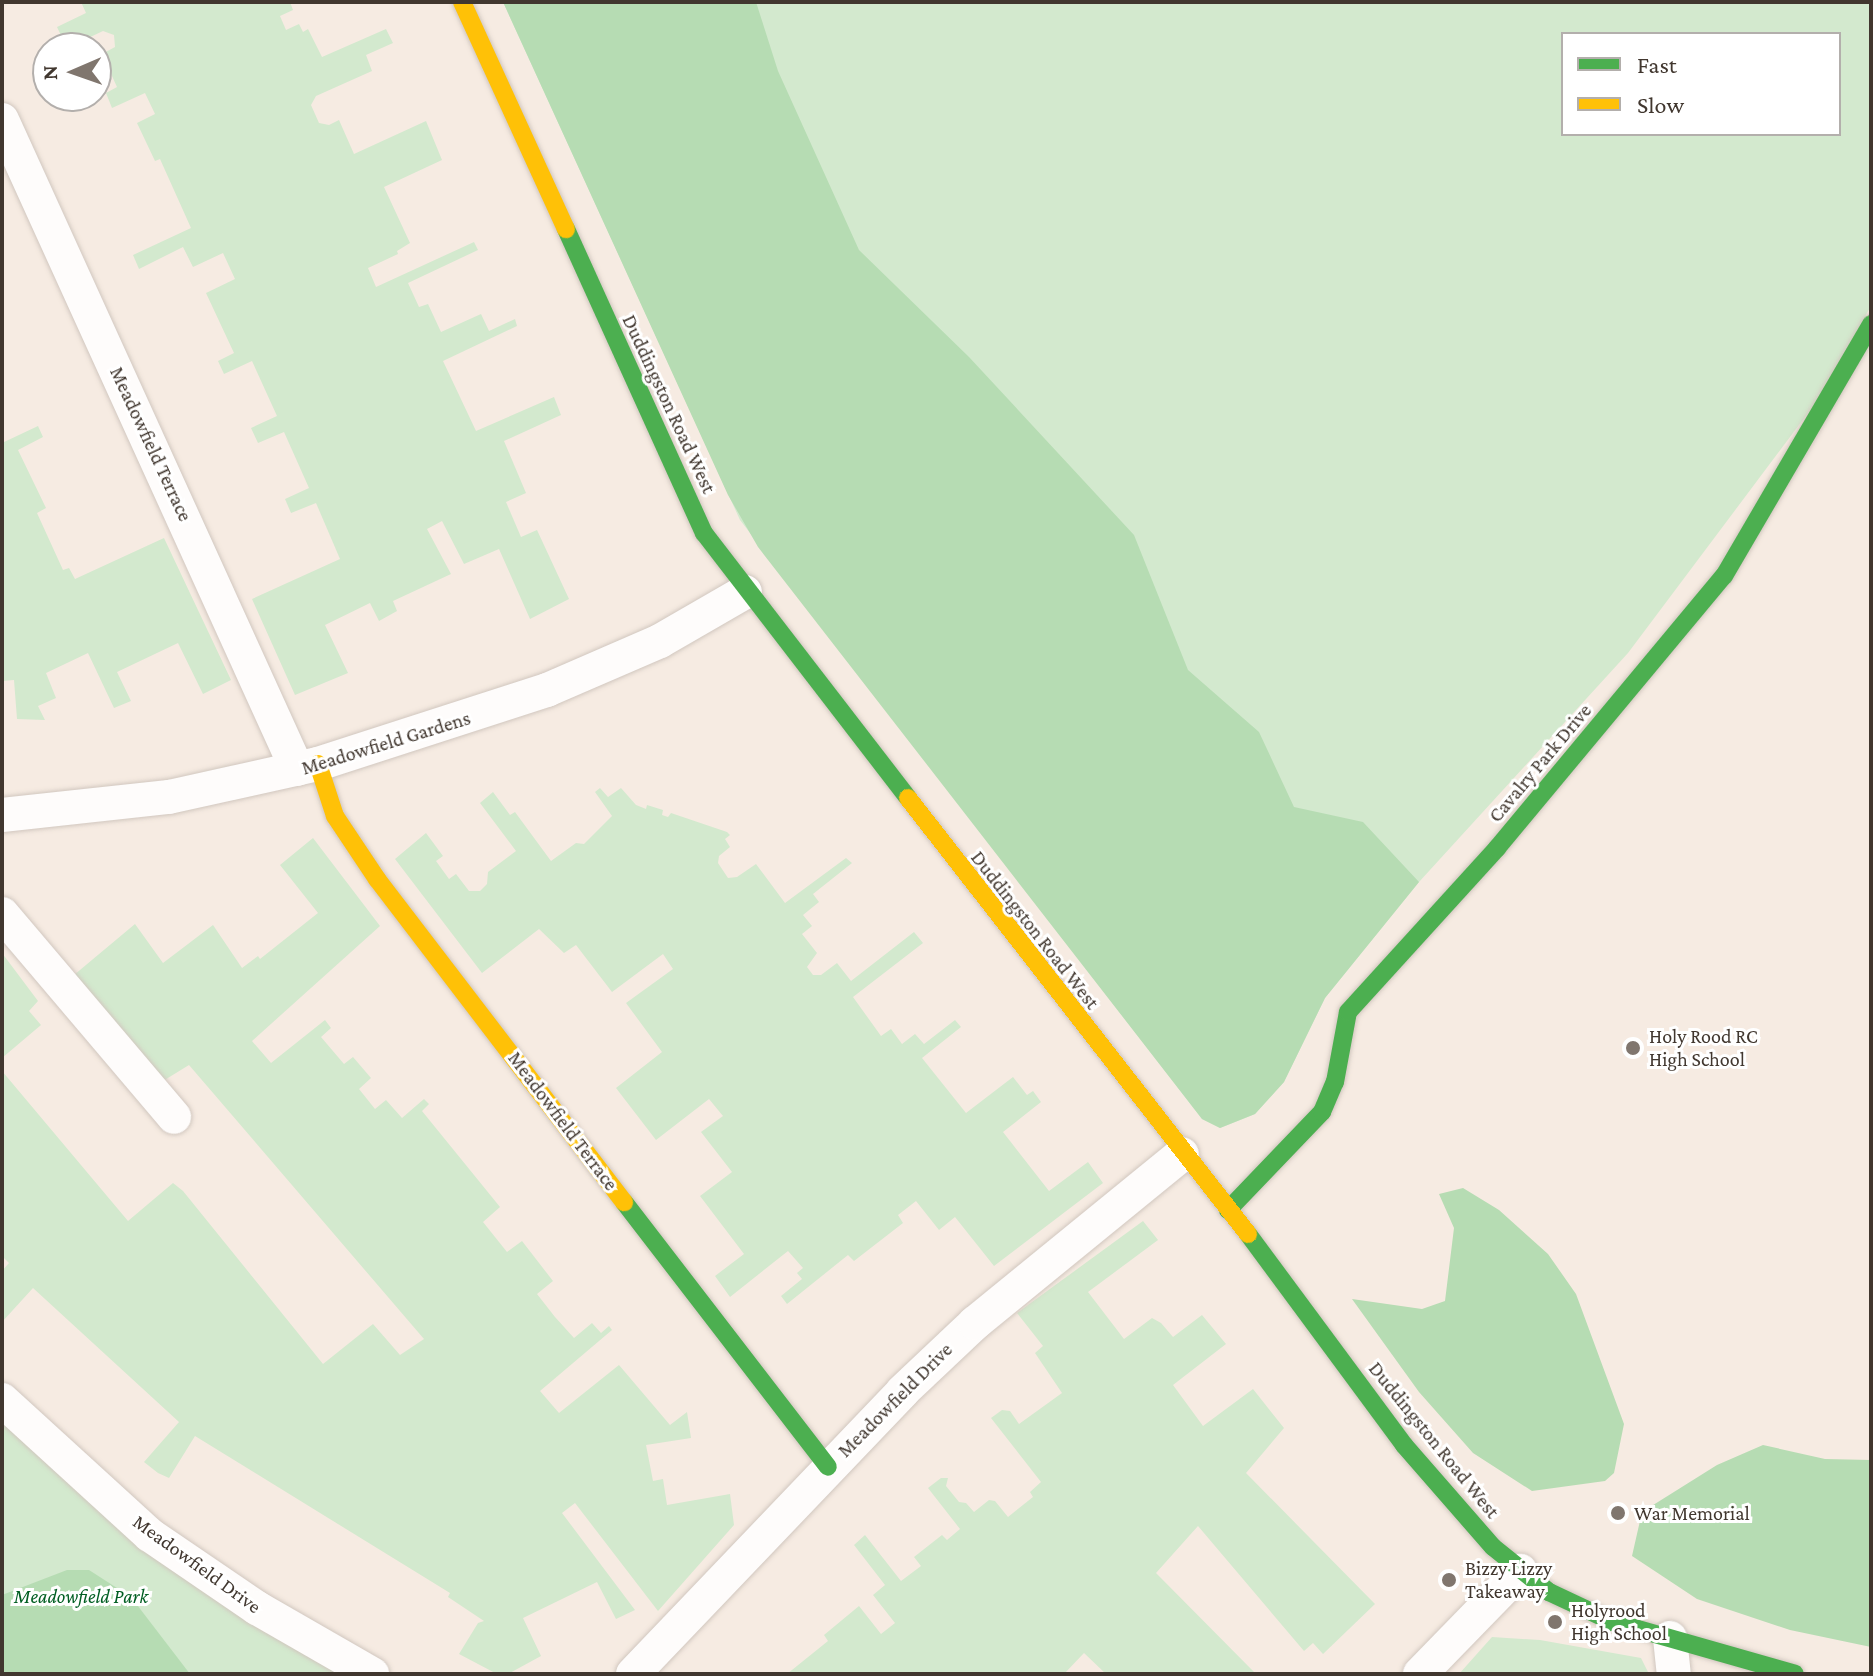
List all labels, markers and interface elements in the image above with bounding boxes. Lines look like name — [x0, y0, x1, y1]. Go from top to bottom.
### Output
north arrow — [32, 32, 112, 112]
legend — [1561, 32, 1841, 136]
text: Fast — [1637, 51, 1677, 78]
text: N — [37, 65, 62, 81]
text: Slow — [1637, 91, 1684, 118]
street label: Duddingston Road West — [617, 311, 721, 497]
street label: Meadowfield Terrace — [105, 363, 197, 525]
street label: Cavalry Park Drive — [1483, 699, 1597, 827]
street label: Meadowfield Gardens — [299, 706, 473, 780]
street label: Duddingston Road West — [966, 846, 1104, 1014]
place label: Holy Rood RC High School — [1649, 1024, 1758, 1071]
marker: Holy Rood RC High School — [1624, 1039, 1642, 1057]
street label: Meadowfield Terrace — [503, 1047, 623, 1195]
street label: Meadowfield Drive — [833, 1338, 957, 1462]
street label: Duddingston Road West — [1364, 1357, 1504, 1523]
place label: War Memorial — [1634, 1501, 1750, 1525]
marker: War Memorial — [1609, 1504, 1627, 1522]
street label: Meadowfield Drive — [128, 1510, 266, 1618]
place label: Bizzy Lizzy Takeaway — [1465, 1556, 1552, 1603]
marker: Bizzy Lizzy Takeaway — [1440, 1571, 1458, 1589]
park label: Meadowfield Park — [14, 1584, 148, 1608]
place label: Holyrood High School — [1571, 1598, 1667, 1645]
marker: Holyrood High School — [1546, 1613, 1564, 1631]

